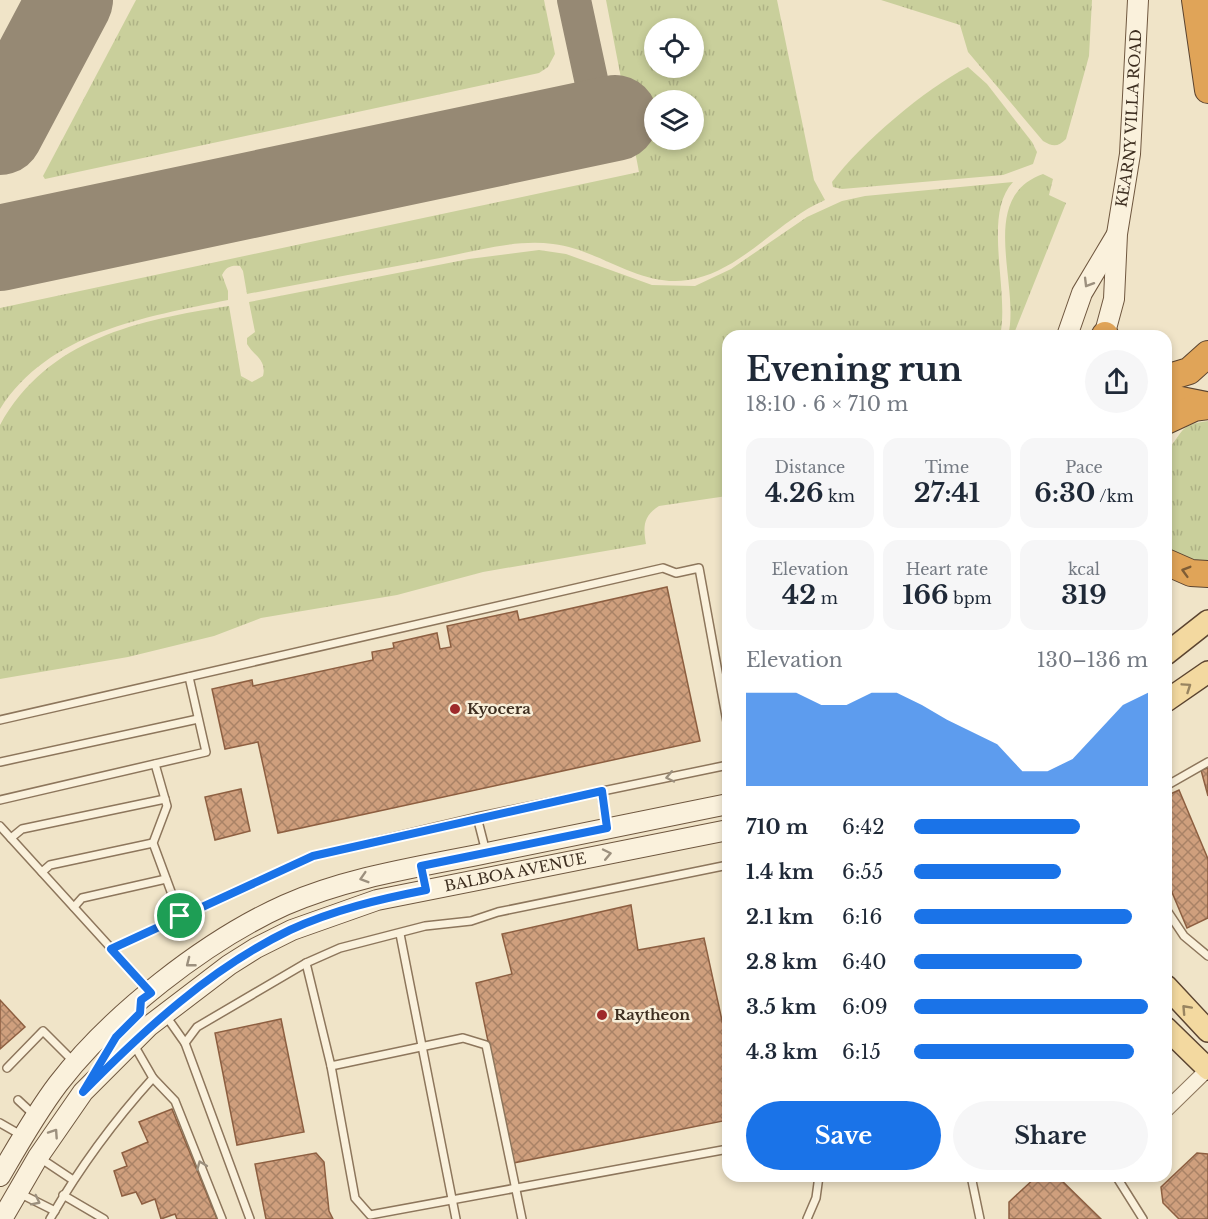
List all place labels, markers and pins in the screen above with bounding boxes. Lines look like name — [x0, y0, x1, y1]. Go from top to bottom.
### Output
place label: Kyocera — [467, 699, 531, 718]
marker: Kyocera — [448, 702, 462, 716]
pin — [154, 890, 205, 941]
place label: Raytheon — [614, 1005, 690, 1024]
marker: Raytheon — [595, 1008, 609, 1022]

